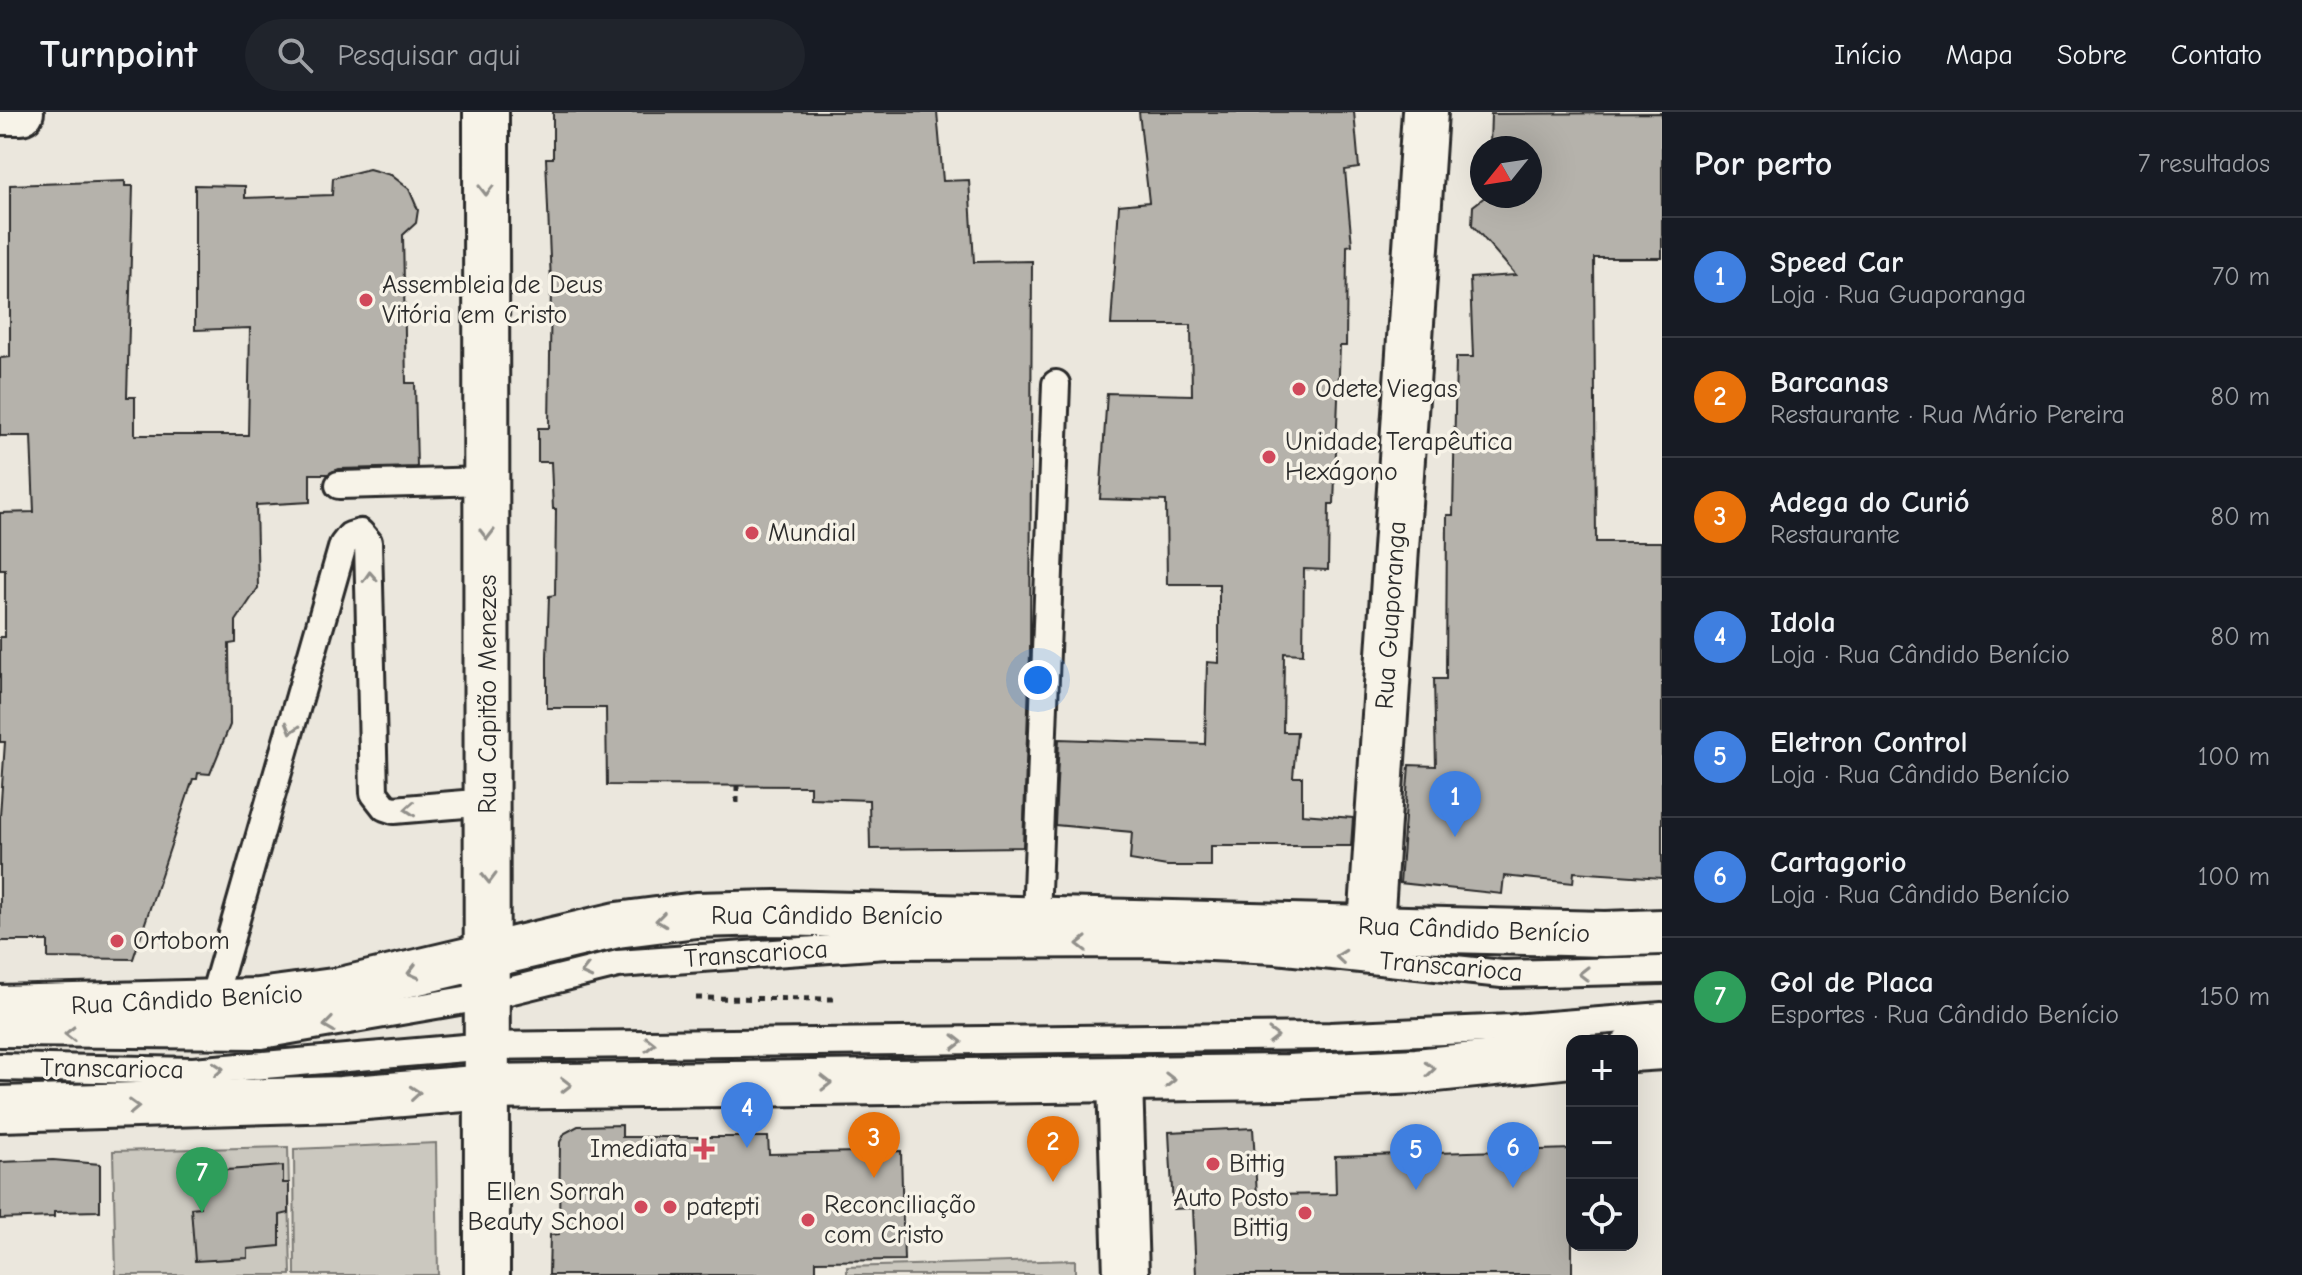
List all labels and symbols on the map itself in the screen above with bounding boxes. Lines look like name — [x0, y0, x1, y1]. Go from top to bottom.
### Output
north arrow — [1470, 136, 1542, 208]
one-way arrow — [477, 184, 495, 197]
place label: Assembleia de Deus Vitória em Cristo — [382, 270, 603, 330]
marker: Assembleia de Deus Vitória em Cristo — [357, 291, 375, 309]
place label: Odete Viegas — [1315, 374, 1458, 404]
marker: Odete Viegas — [1290, 380, 1308, 398]
place label: Unidade Terapêutica Hexágono — [1285, 427, 1513, 487]
marker: Unidade Terapêutica Hexágono — [1260, 448, 1278, 466]
place label: Mundial — [768, 518, 856, 548]
street label: Rua Guaporanga — [1369, 520, 1413, 710]
marker: Mundial — [743, 524, 761, 542]
one-way arrow — [478, 528, 496, 541]
one-way arrow — [362, 570, 379, 583]
street label: Rua Capitão Menezes — [473, 574, 503, 814]
your location — [1018, 660, 1058, 700]
one-way arrow — [285, 721, 301, 735]
pin: 1 — [1429, 771, 1481, 837]
one-way arrow — [403, 800, 416, 817]
one-way arrow — [480, 872, 497, 885]
street label: Rua Cândido Benício — [711, 901, 943, 931]
one-way arrow — [654, 911, 667, 928]
street label: Rua Cândido Benício — [1357, 911, 1591, 949]
place label: Ortobom — [133, 926, 230, 956]
marker: Ortobom — [108, 932, 126, 950]
street label: Transcarioca — [683, 934, 829, 974]
one-way arrow — [1075, 936, 1088, 953]
street label: Transcarioca — [1378, 946, 1524, 988]
one-way arrow — [1334, 949, 1347, 966]
one-way arrow — [406, 963, 420, 980]
one-way arrow — [579, 963, 593, 980]
one-way arrow — [1577, 965, 1590, 983]
street label: Rua Cândido Benício — [70, 979, 304, 1021]
one-way arrow — [322, 1016, 336, 1033]
one-way arrow — [63, 1025, 76, 1043]
one-way arrow — [1267, 1028, 1280, 1045]
one-way arrow — [951, 1033, 964, 1051]
one-way arrow — [644, 1035, 657, 1053]
street label: Transcarioca — [40, 1053, 184, 1085]
one-way arrow — [212, 1061, 225, 1078]
one-way arrow — [1424, 1061, 1437, 1078]
one-way arrow — [1164, 1071, 1177, 1088]
one-way arrow — [820, 1074, 833, 1092]
one-way arrow — [560, 1077, 573, 1094]
pin: 4 — [721, 1082, 773, 1148]
one-way arrow — [409, 1085, 422, 1102]
one-way arrow — [128, 1098, 141, 1115]
pin: 3 — [848, 1112, 900, 1178]
pin: 2 — [1027, 1116, 1079, 1182]
pin: 6 — [1487, 1122, 1539, 1188]
pin: 5 — [1390, 1124, 1442, 1190]
place label: Imediata — [590, 1134, 688, 1164]
marker: Imediata — [695, 1140, 713, 1158]
pin: 7 — [176, 1147, 228, 1213]
place label: Bittig — [1229, 1149, 1286, 1179]
marker: Bittig — [1204, 1155, 1222, 1173]
place label: Ellen Sorrah Beauty School — [467, 1177, 625, 1237]
place label: Auto Posto Bittig — [1173, 1183, 1289, 1243]
place label: Reconciliação com Cristo — [824, 1190, 976, 1250]
place label: patepti — [686, 1192, 760, 1222]
marker: Ellen Sorrah Beauty School — [632, 1198, 650, 1216]
marker: patepti — [661, 1198, 679, 1216]
marker: Auto Posto Bittig — [1296, 1204, 1314, 1222]
marker: Reconciliação com Cristo — [799, 1211, 817, 1229]

